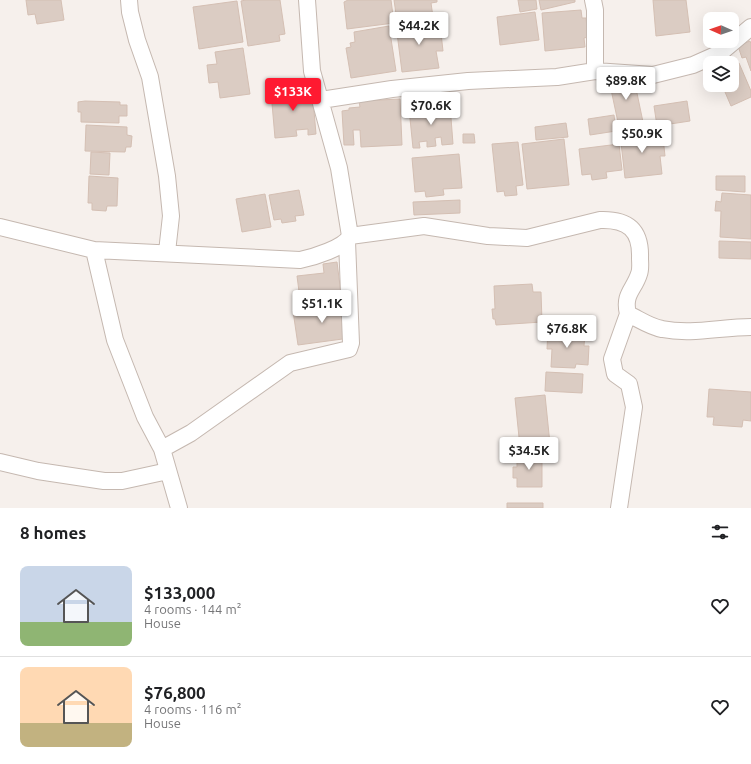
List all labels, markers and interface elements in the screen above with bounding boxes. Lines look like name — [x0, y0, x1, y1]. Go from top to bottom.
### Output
pin: $44.2K — [386, 12, 452, 46]
north arrow — [703, 12, 739, 48]
map controls — [703, 12, 739, 92]
text: $44.2K — [398, 18, 440, 32]
button: layers — [703, 56, 739, 92]
pin: $89.8K — [593, 67, 659, 101]
text: $89.8K — [605, 73, 647, 87]
pin: $133K — [265, 78, 321, 112]
text: $133K — [274, 84, 312, 98]
pin: $70.6K — [398, 92, 464, 126]
text: $70.6K — [410, 98, 452, 112]
pin: $50.9K — [609, 120, 675, 154]
text: $50.9K — [621, 126, 663, 140]
pin: $51.1K — [289, 290, 355, 324]
text: $51.1K — [301, 296, 343, 310]
pin: $76.8K — [534, 315, 600, 349]
text: $76.8K — [546, 321, 588, 335]
pin: $34.5K — [496, 437, 562, 471]
text: $34.5K — [508, 443, 550, 457]
icon: filters — [709, 521, 731, 543]
text: 8 homes — [20, 523, 86, 542]
icon: home — [52, 582, 100, 630]
text: $133,000 — [144, 583, 215, 602]
icon: heart — [709, 595, 731, 617]
text: 4 rooms · 144 m² — [144, 602, 241, 616]
text: House — [144, 616, 181, 630]
icon: home — [52, 683, 100, 731]
text: $76,800 — [144, 683, 206, 702]
icon: heart — [709, 696, 731, 718]
text: 4 rooms · 116 m² — [144, 702, 241, 716]
text: House — [144, 716, 181, 730]

